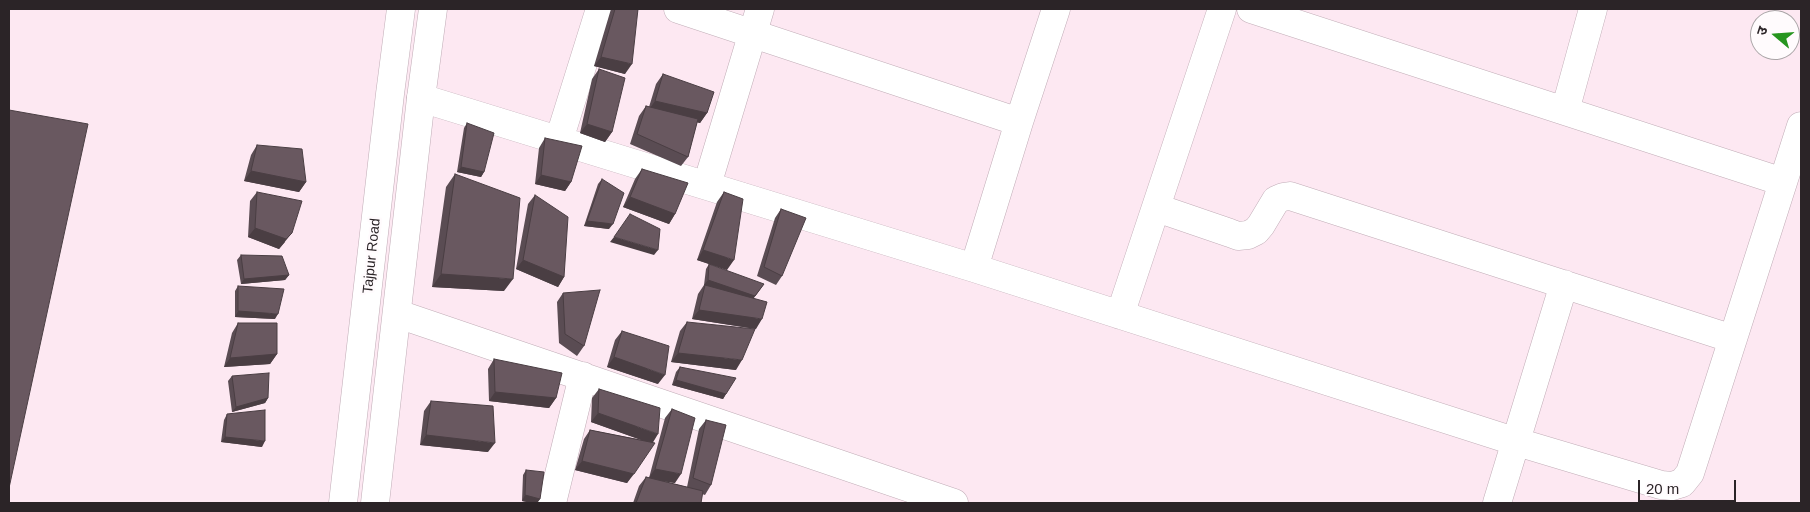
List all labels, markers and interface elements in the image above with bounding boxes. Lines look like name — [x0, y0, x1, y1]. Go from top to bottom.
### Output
north arrow — [1750, 10, 1800, 60]
text: उ — [1753, 24, 1771, 37]
street label: Tajpur Road — [360, 218, 384, 294]
scale bar — [1640, 470, 1738, 502]
text: 20 m — [1646, 480, 1679, 497]

